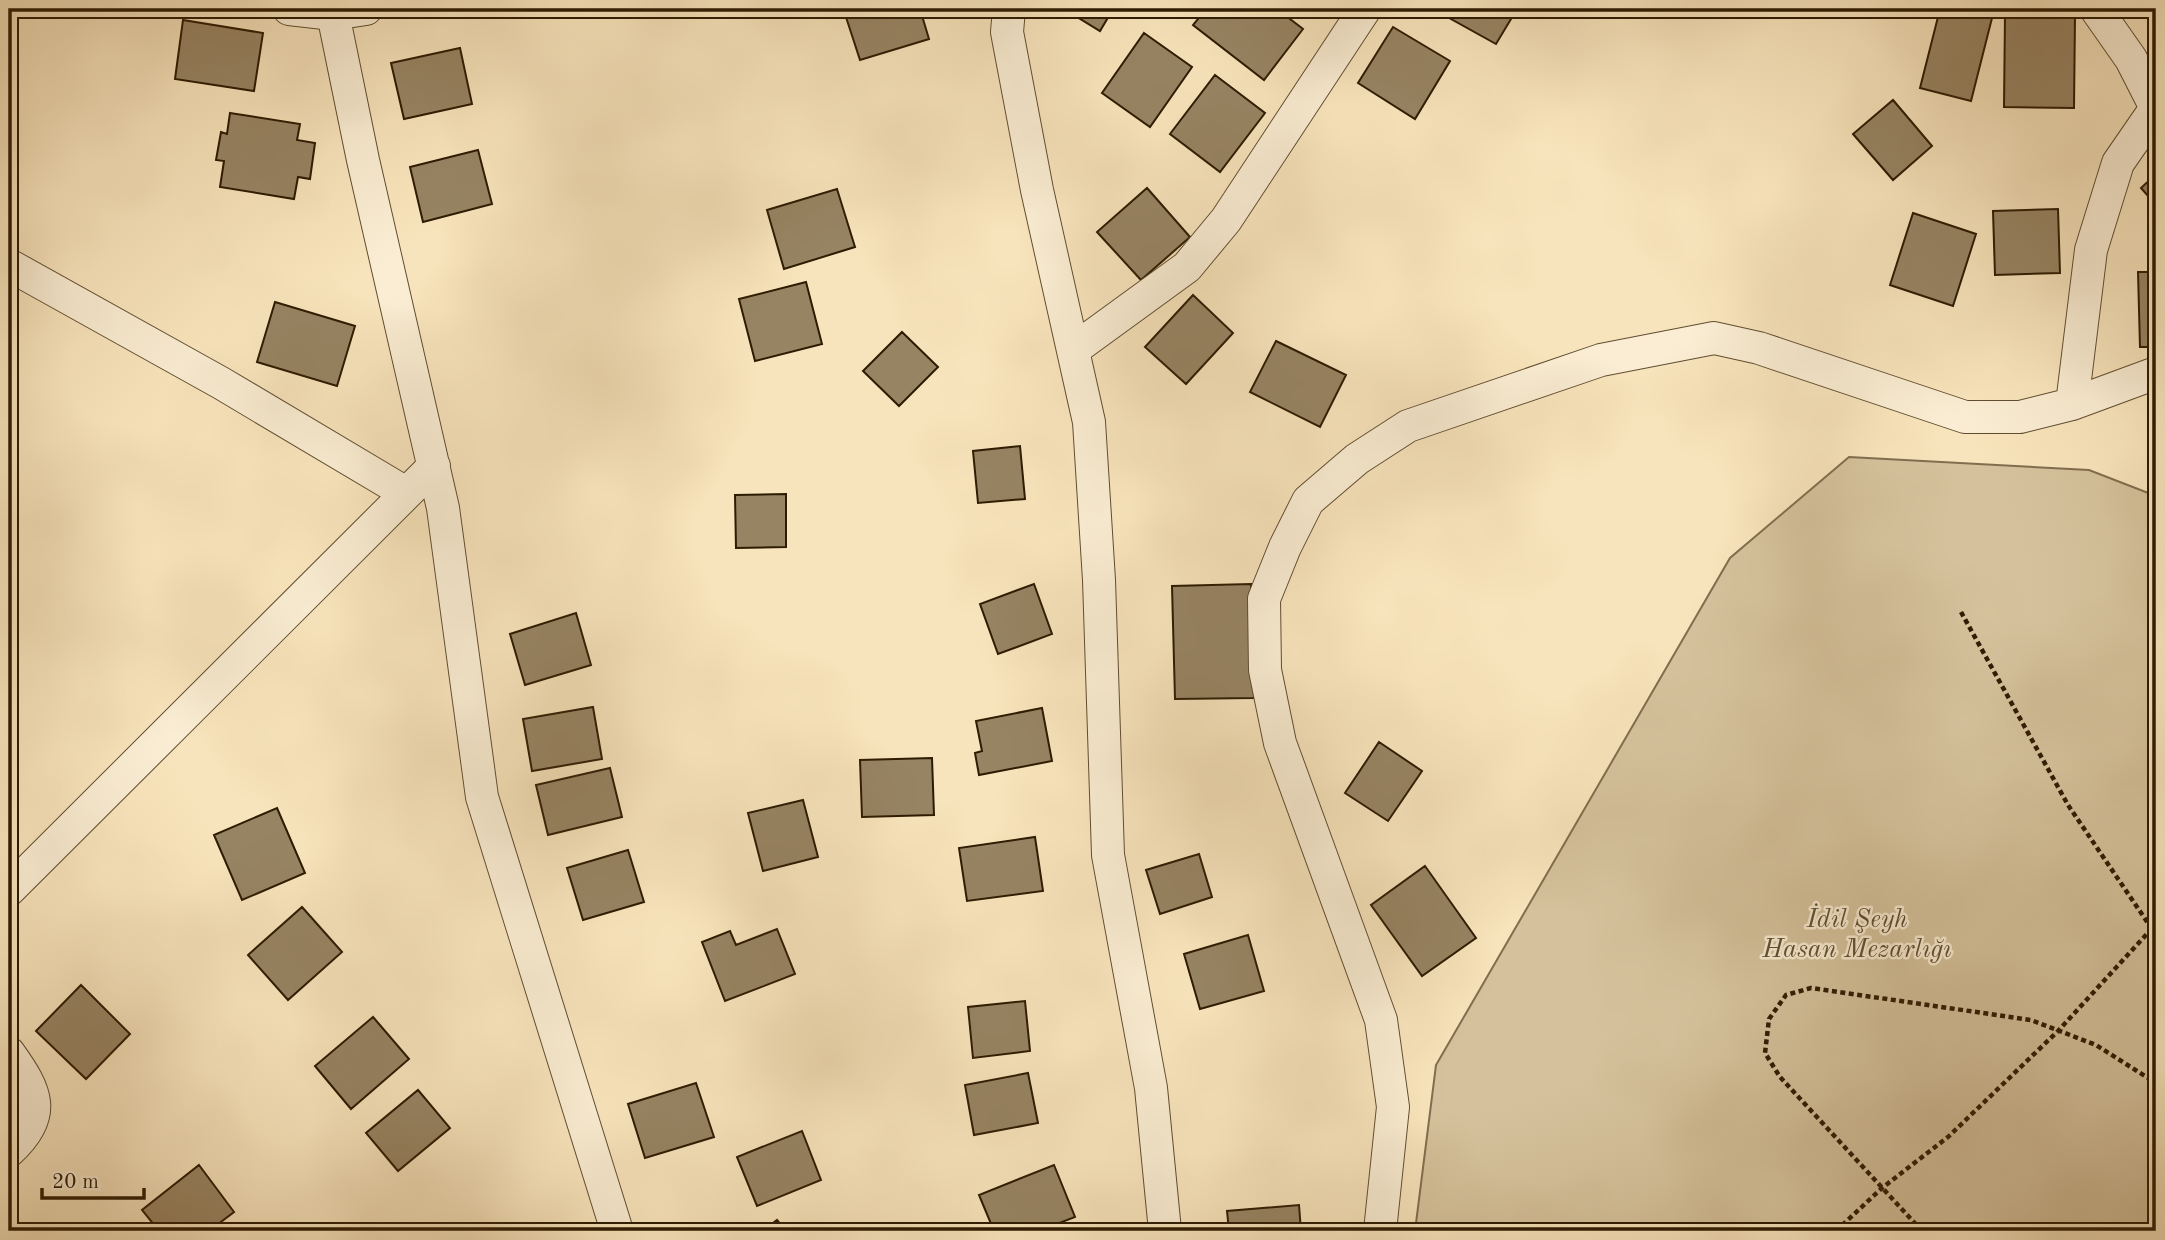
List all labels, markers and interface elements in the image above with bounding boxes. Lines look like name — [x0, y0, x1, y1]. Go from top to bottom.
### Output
park label: İdil Şeyh Hasan Mezarlığı — [1761, 903, 1952, 963]
scale bar — [42, 1156, 144, 1200]
text: 20 m — [52, 1172, 99, 1193]

